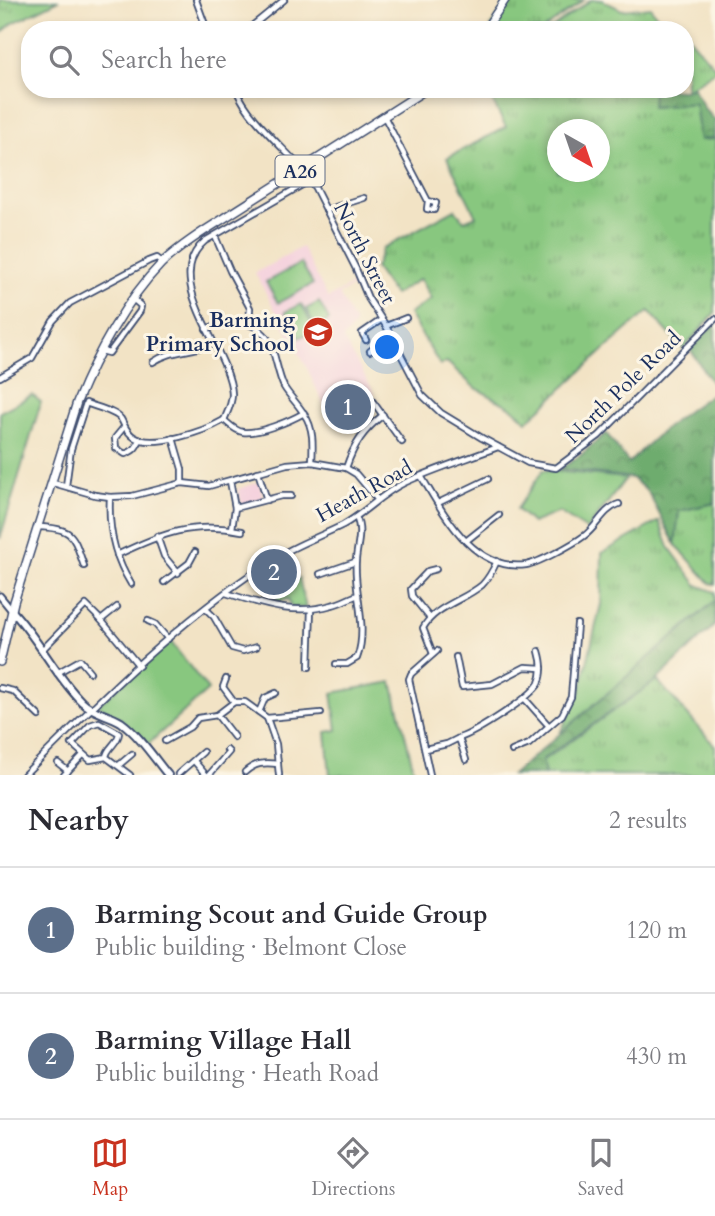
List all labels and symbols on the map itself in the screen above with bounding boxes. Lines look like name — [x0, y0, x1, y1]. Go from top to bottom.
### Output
north arrow — [547, 119, 610, 182]
road number: A26 — [276, 155, 324, 186]
street label: North Street — [326, 197, 403, 310]
place label: Barming Primary School — [146, 306, 295, 359]
school or university icon: Barming Primary School — [301, 315, 335, 349]
street label: North Pole Road — [559, 324, 688, 450]
your location — [370, 330, 404, 364]
pin: 1 — [325, 381, 371, 433]
street label: Heath Road — [311, 453, 418, 530]
pin: 2 — [251, 546, 297, 598]

